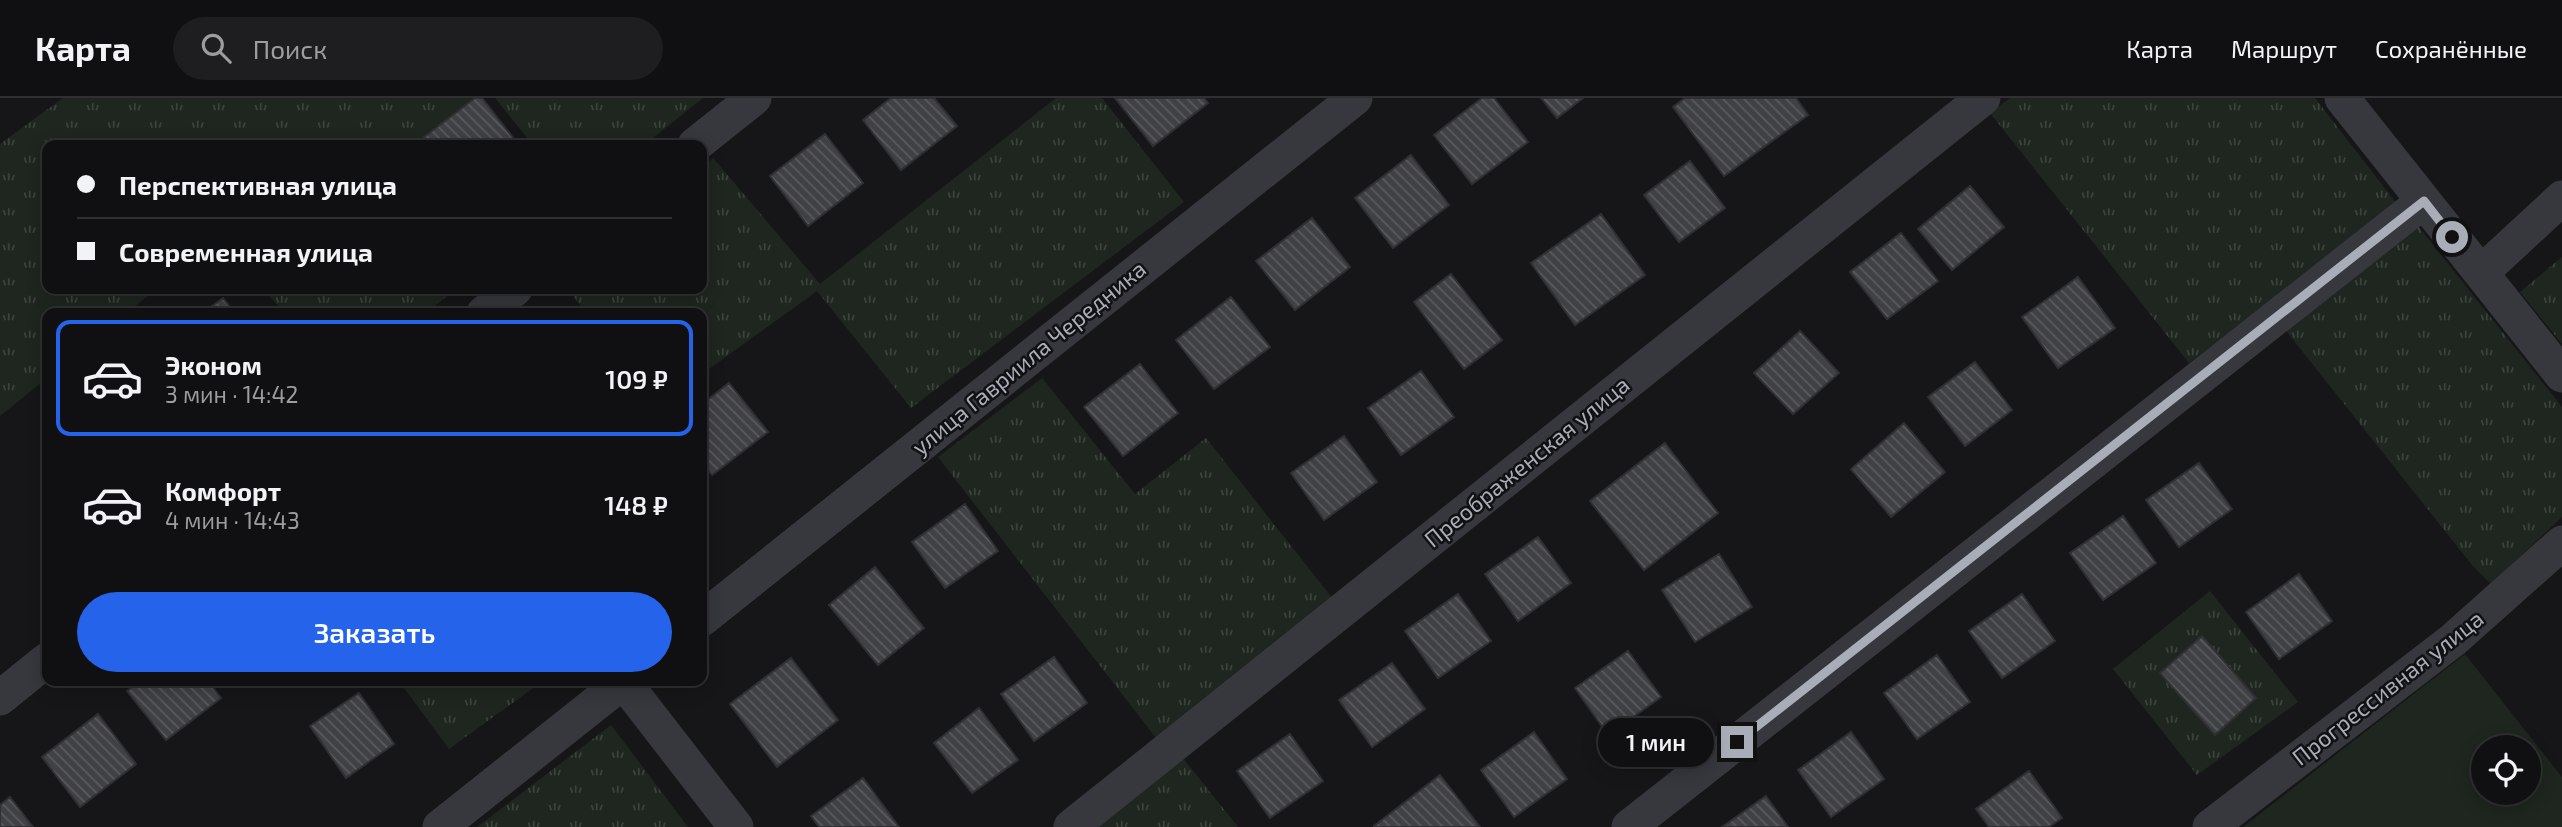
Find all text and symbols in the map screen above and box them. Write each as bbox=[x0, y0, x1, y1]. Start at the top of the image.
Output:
search box bbox=[173, 17, 663, 80]
text: Карта bbox=[35, 28, 131, 68]
icon: search bbox=[197, 29, 235, 67]
text: Поиск bbox=[253, 33, 327, 64]
text: Карта bbox=[2126, 34, 2193, 63]
text: Маршрут bbox=[2231, 34, 2337, 63]
text: Сохранённые bbox=[2375, 34, 2527, 63]
text: Перспективная улица bbox=[119, 169, 397, 200]
route start bbox=[2436, 221, 2468, 253]
text: Современная улица bbox=[119, 236, 373, 267]
street label: улица Гавриила Чередника bbox=[906, 254, 1152, 461]
icon: car bbox=[81, 347, 144, 410]
text: Эконом bbox=[165, 349, 262, 380]
text: 109 ₽ bbox=[605, 363, 668, 394]
street label: Преображенская улица bbox=[1418, 370, 1635, 553]
text: 3 мин · 14:42 bbox=[165, 380, 299, 408]
icon: car bbox=[81, 473, 144, 536]
text: Комфорт bbox=[165, 475, 281, 506]
text: 148 ₽ bbox=[604, 489, 668, 520]
text: 4 мин · 14:43 bbox=[165, 506, 300, 534]
button: Заказать bbox=[77, 592, 672, 672]
street label: Прогрессивная улица bbox=[2286, 604, 2489, 771]
callout: 1 мин bbox=[1597, 718, 1712, 766]
route end bbox=[1721, 726, 1753, 758]
text: 1 мин bbox=[1626, 728, 1686, 756]
map controls bbox=[2471, 735, 2541, 805]
button: locate bbox=[2471, 735, 2541, 805]

